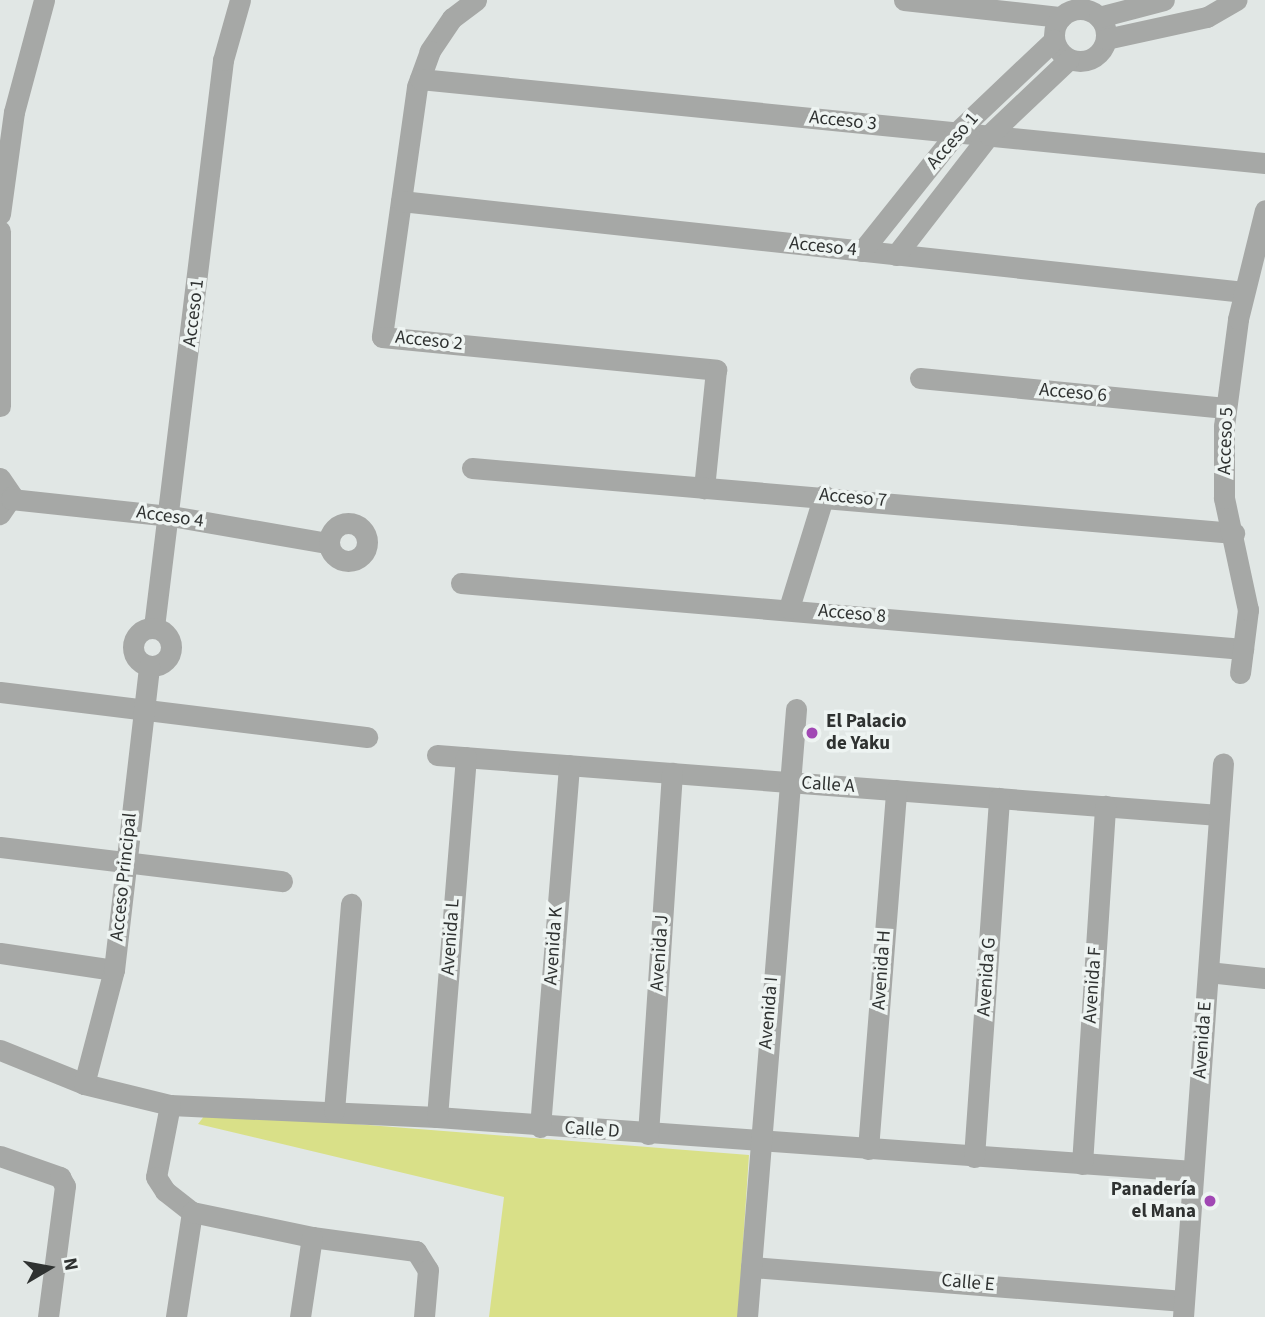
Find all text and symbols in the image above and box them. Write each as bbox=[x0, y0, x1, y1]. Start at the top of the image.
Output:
street label: Acceso 3 bbox=[808, 106, 878, 136]
street label: Acceso 1 bbox=[922, 108, 984, 174]
street label: Acceso 4 bbox=[788, 232, 858, 262]
street label: Acceso 1 bbox=[179, 278, 209, 348]
street label: Acceso 2 bbox=[394, 326, 464, 356]
street label: Acceso 6 bbox=[1038, 379, 1108, 407]
street label: Acceso 5 bbox=[1213, 407, 1239, 475]
street label: Acceso 7 bbox=[818, 484, 888, 512]
street label: Acceso 4 bbox=[135, 501, 205, 533]
street label: Acceso 8 bbox=[817, 600, 887, 628]
place label: El Palacio de Yaku bbox=[826, 711, 906, 755]
marker: El Palacio de Yaku bbox=[804, 725, 820, 741]
street label: Calle A bbox=[800, 772, 856, 798]
street label: Acceso Principal bbox=[106, 812, 142, 942]
street label: Avenida L bbox=[437, 898, 465, 976]
street label: Avenida K bbox=[540, 906, 568, 986]
street label: Avenida J bbox=[646, 914, 674, 992]
street label: Avenida H bbox=[868, 929, 896, 1011]
street label: Avenida G bbox=[973, 937, 1001, 1017]
street label: Avenida F bbox=[1079, 946, 1107, 1024]
street label: Avenida I bbox=[754, 976, 784, 1050]
street label: Avenida E bbox=[1189, 1001, 1217, 1079]
street label: Calle D bbox=[564, 1117, 620, 1143]
place label: Panadería el Mana bbox=[1111, 1179, 1196, 1223]
marker: Panadería el Mana bbox=[1202, 1193, 1218, 1209]
north arrow bbox=[14, 1233, 84, 1303]
text: N bbox=[56, 1256, 85, 1273]
street label: Calle E bbox=[940, 1269, 996, 1297]

